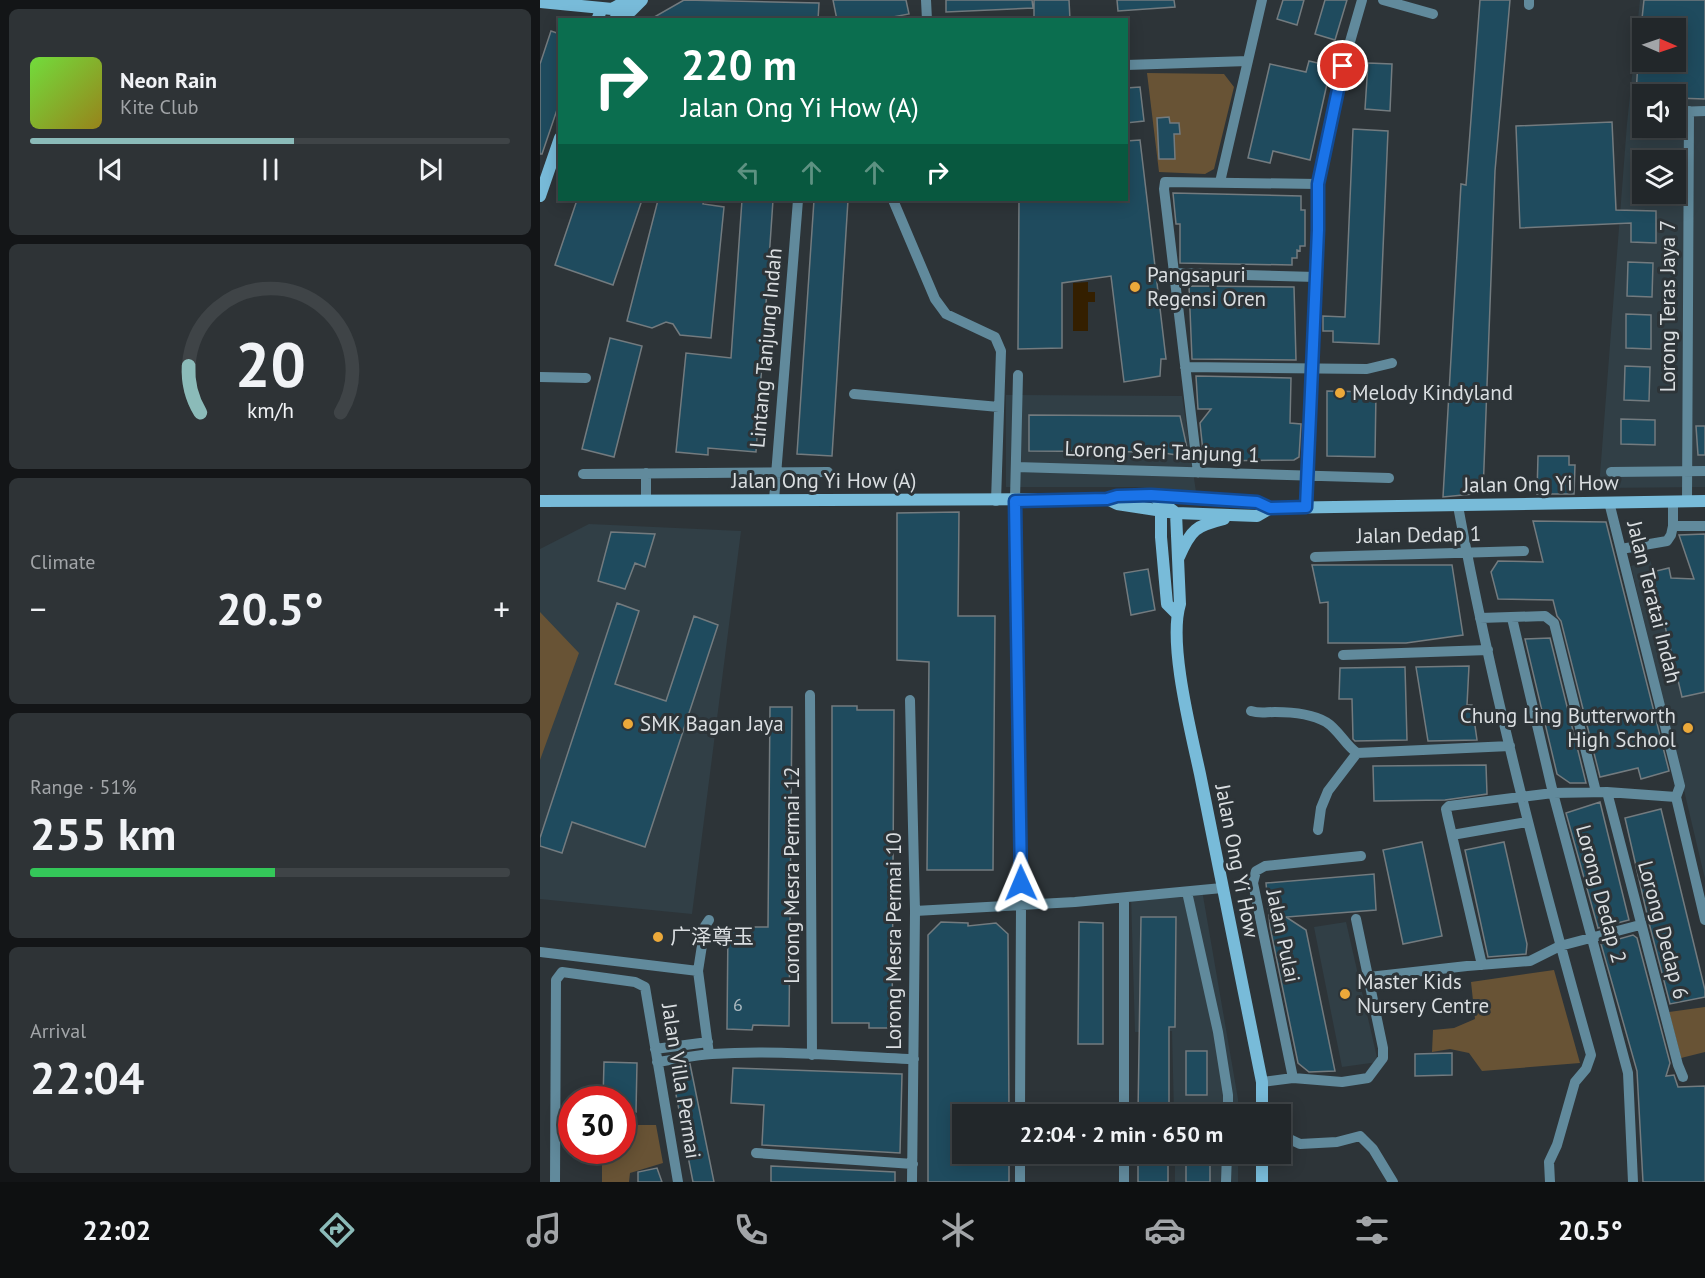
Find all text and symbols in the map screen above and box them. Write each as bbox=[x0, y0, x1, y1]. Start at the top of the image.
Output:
north arrow bbox=[1632, 18, 1686, 72]
map controls bbox=[1632, 18, 1686, 204]
text: 220 m bbox=[681, 37, 797, 92]
pin bbox=[1317, 40, 1368, 91]
icon: right bbox=[582, 42, 660, 120]
icon: arrive bbox=[1326, 49, 1359, 82]
text: Neon Rain bbox=[120, 66, 217, 94]
button: sound bbox=[1632, 84, 1686, 138]
text: Jalan Ong Yi How (A) bbox=[681, 90, 919, 124]
text: Kite Club bbox=[120, 94, 198, 120]
button: layers bbox=[1632, 150, 1686, 204]
icon: previous bbox=[94, 153, 127, 186]
icon: pause bbox=[254, 153, 287, 186]
icon: next bbox=[414, 153, 447, 186]
icon: left bbox=[732, 156, 765, 189]
icon: ahead bbox=[795, 156, 828, 189]
icon: ahead bbox=[858, 156, 891, 189]
icon: right bbox=[921, 156, 954, 189]
street label: Lorong Teras Jaya 7 bbox=[1654, 220, 1681, 392]
street label: Lintang Tanjung Indah bbox=[743, 247, 788, 449]
place label: Pangsapuri Regensi Oren bbox=[1147, 261, 1266, 312]
marker: Pangsapuri Regensi Oren bbox=[1128, 280, 1142, 294]
text: 20 bbox=[235, 324, 305, 405]
place label: Melody Kindyland bbox=[1352, 379, 1513, 406]
marker: Melody Kindyland bbox=[1333, 386, 1347, 400]
text: km/h bbox=[246, 397, 293, 425]
street label: Lorong Seri Tanjung 1 bbox=[1064, 435, 1260, 468]
street label: Jalan Ong Yi How (A) bbox=[731, 467, 916, 494]
street label: Jalan Ong Yi How bbox=[1462, 469, 1620, 498]
street label: Jalan Teratai Indah bbox=[1621, 517, 1688, 686]
street label: Jalan Dedap 1 bbox=[1355, 520, 1482, 549]
text: Climate bbox=[30, 549, 96, 575]
text: 20.5° bbox=[216, 579, 324, 637]
text: − bbox=[30, 587, 47, 630]
text: + bbox=[493, 587, 510, 630]
place label: Chung Ling Butterworth High School bbox=[1460, 702, 1676, 753]
place label: SMK Bagan Jaya bbox=[640, 710, 784, 737]
marker: SMK Bagan Jaya bbox=[621, 717, 635, 731]
marker: Chung Ling Butterworth High School bbox=[1681, 721, 1695, 735]
street label: Lorong Mesra Permai 12 bbox=[778, 766, 805, 984]
text: Range · 51% bbox=[30, 774, 137, 800]
street label: Jalan Ong Yi How bbox=[1209, 781, 1266, 940]
text: 255 km bbox=[30, 804, 176, 862]
street label: Lorong Dedap 2 bbox=[1570, 822, 1633, 966]
street label: Lorong Mesra Permai 10 bbox=[880, 832, 907, 1050]
position arrow bbox=[989, 851, 1053, 915]
street label: Lorong Dedap 6 bbox=[1632, 858, 1695, 1002]
street label: Jalan Pulai bbox=[1260, 886, 1307, 985]
place label: 广泽尊玉 bbox=[670, 923, 754, 950]
marker: 广泽尊玉 bbox=[651, 930, 665, 944]
place label: Master Kids Nursery Centre bbox=[1357, 968, 1489, 1019]
marker: Master Kids Nursery Centre bbox=[1338, 987, 1352, 1001]
house number: 6 bbox=[733, 993, 743, 1016]
street label: Jalan Villa Permai bbox=[656, 1000, 707, 1161]
text: Arrival bbox=[30, 1018, 86, 1044]
text: 22:04 bbox=[30, 1048, 144, 1106]
speed limit sign: 30 bbox=[558, 1086, 636, 1164]
text: 22:04 · 2 min · 650 m bbox=[1020, 1120, 1223, 1148]
icon: directions bbox=[316, 1209, 358, 1251]
icon: music bbox=[523, 1209, 565, 1251]
icon: phone bbox=[730, 1209, 772, 1251]
icon: climate bbox=[937, 1209, 979, 1251]
icon: car bbox=[1144, 1209, 1186, 1251]
icon: filters bbox=[1351, 1209, 1393, 1251]
text: 22:02 bbox=[83, 1213, 151, 1247]
text: 20.5° bbox=[1558, 1213, 1622, 1247]

